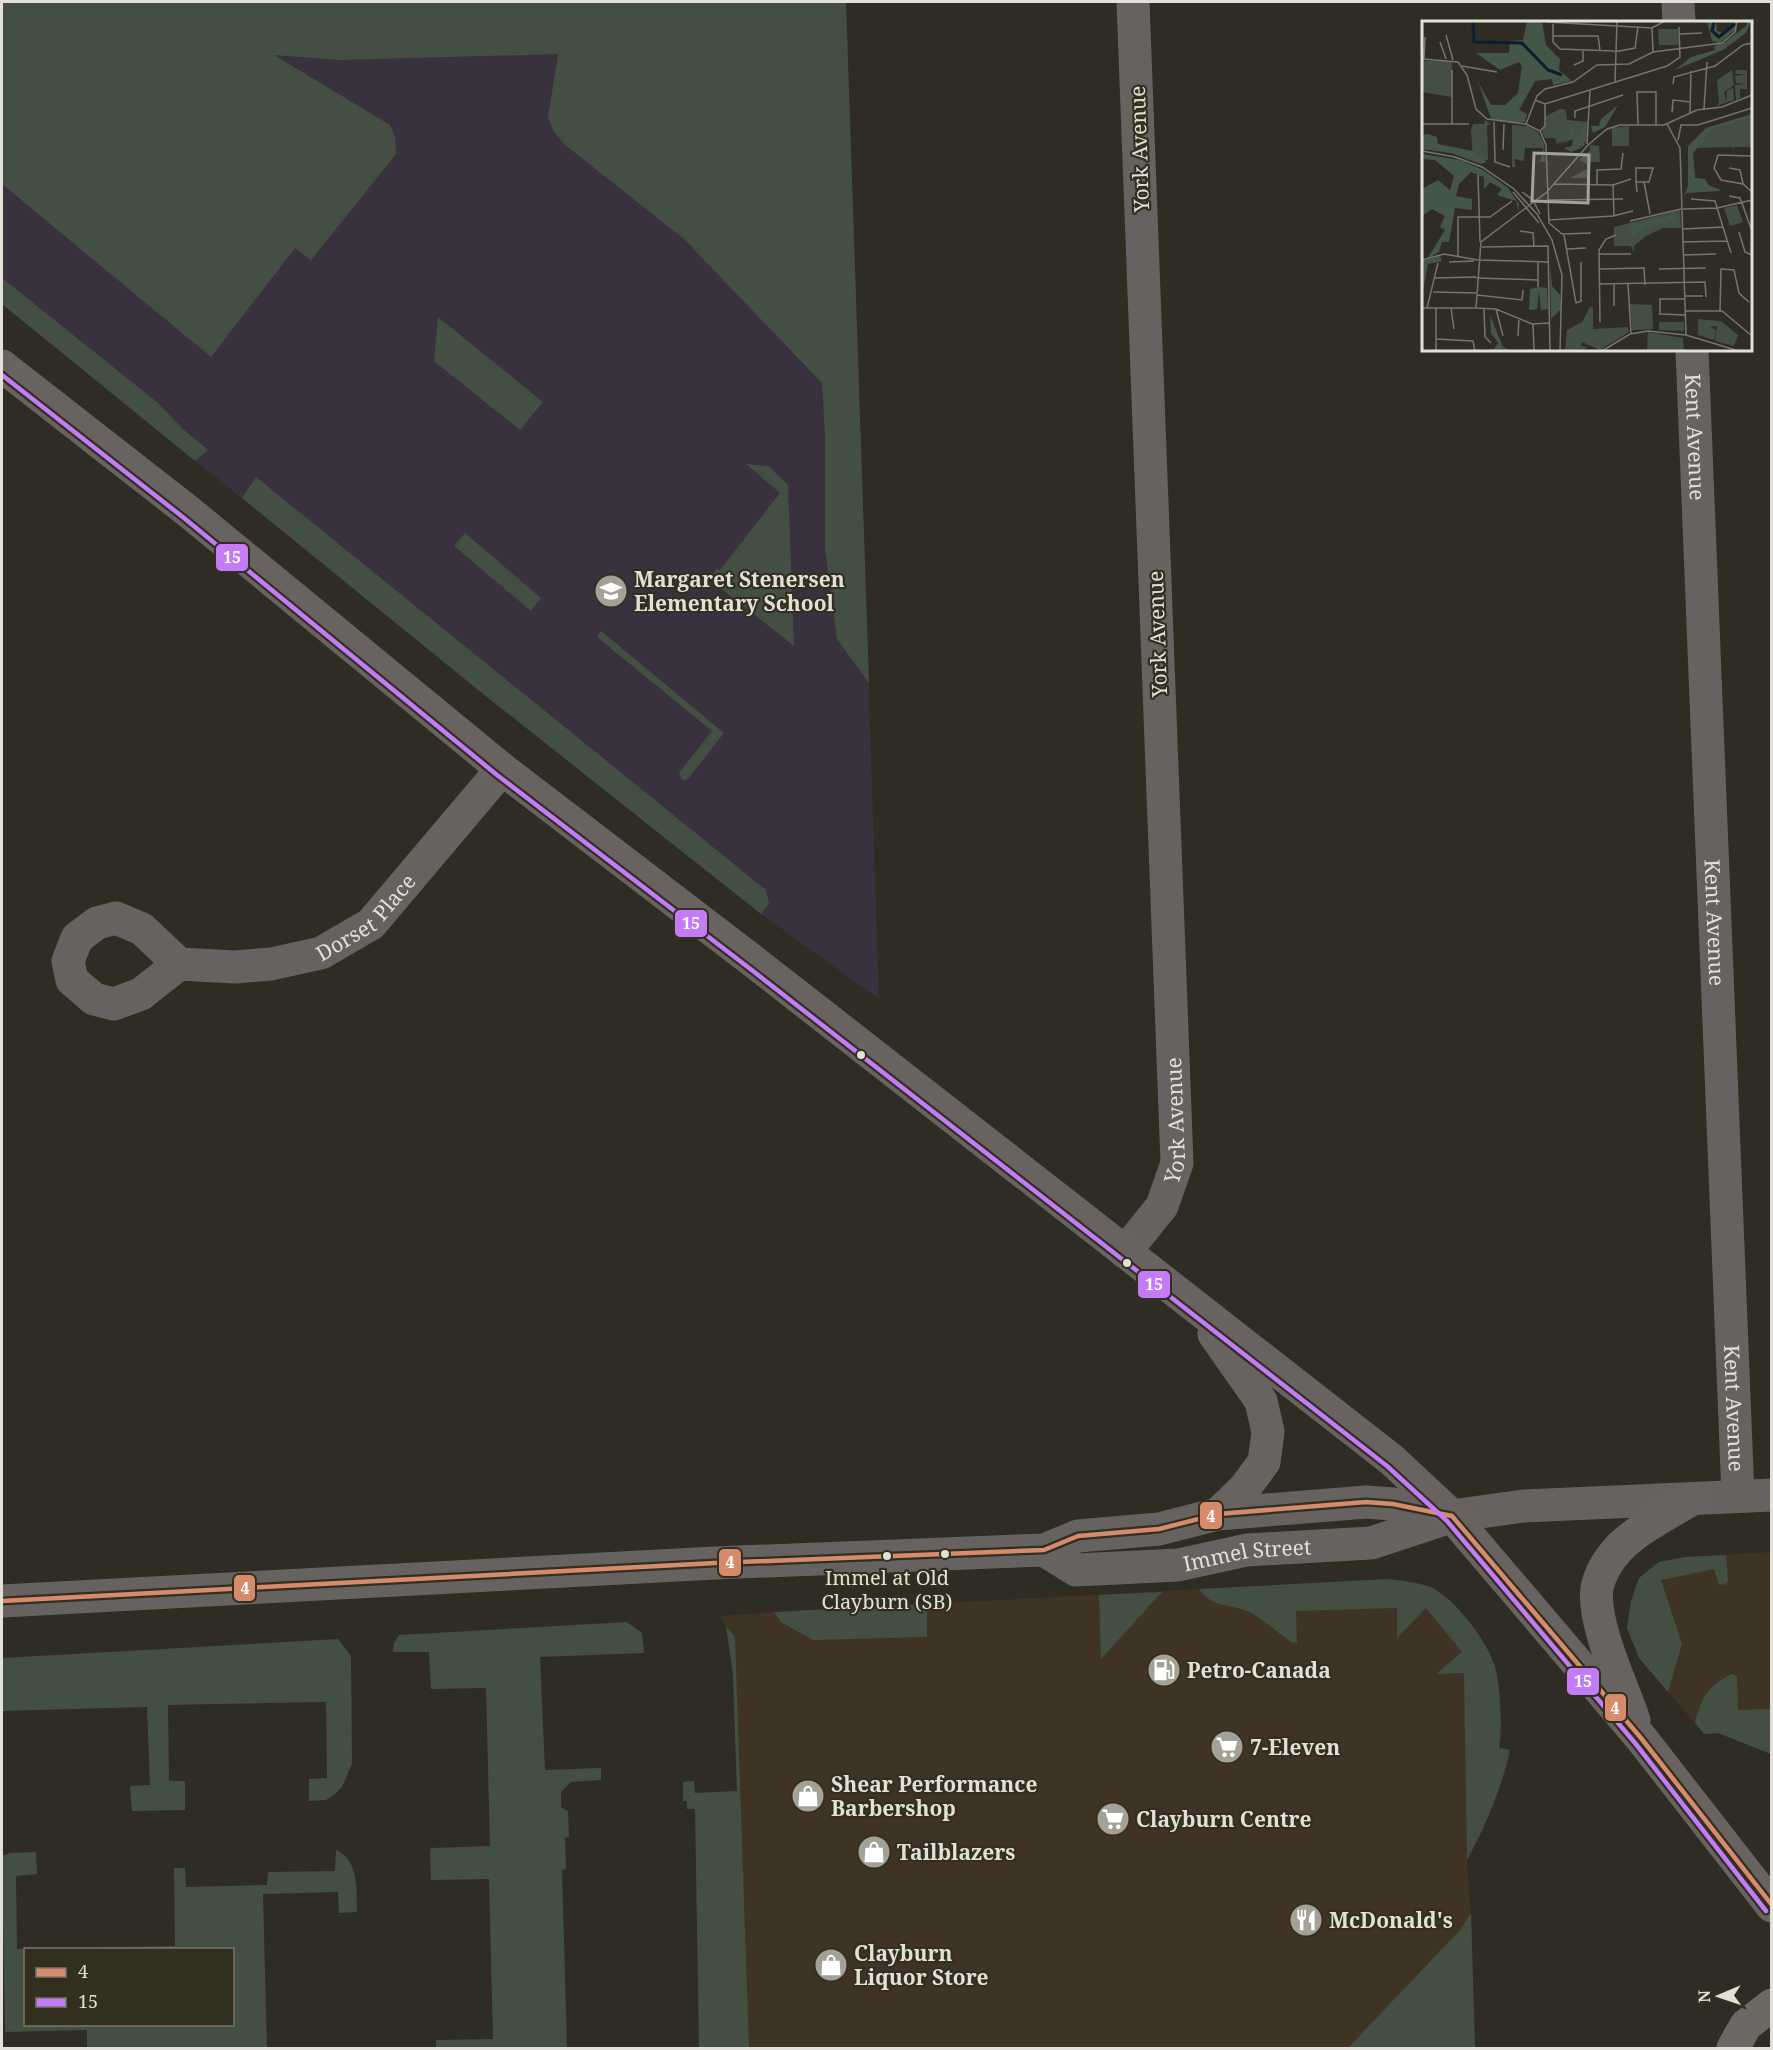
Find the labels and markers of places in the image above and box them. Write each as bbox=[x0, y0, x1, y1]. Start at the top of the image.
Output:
place label: Margaret Stenersen Elementary School bbox=[634, 565, 845, 617]
school or university icon: Margaret Stenersen Elementary School bbox=[593, 573, 629, 609]
unlabelled marker bbox=[855, 1049, 867, 1061]
unlabelled marker bbox=[1121, 1257, 1133, 1269]
unlabelled marker bbox=[939, 1548, 951, 1560]
marker: Immel at Old Clayburn (SB) bbox=[881, 1550, 893, 1562]
place label: Immel at Old Clayburn (SB) bbox=[822, 1564, 952, 1615]
fuel station icon: Petro-Canada bbox=[1146, 1652, 1182, 1688]
place label: Petro-Canada bbox=[1187, 1656, 1331, 1684]
supermarket icon: 7-Eleven bbox=[1209, 1729, 1245, 1765]
place label: 7-Eleven bbox=[1250, 1733, 1340, 1761]
place label: Shear Performance Barbershop bbox=[831, 1770, 1037, 1822]
shop icon: Shear Performance Barbershop bbox=[790, 1778, 826, 1814]
supermarket icon: Clayburn Centre bbox=[1095, 1801, 1131, 1837]
place label: Clayburn Centre bbox=[1136, 1805, 1311, 1833]
shop icon: Tailblazers bbox=[856, 1834, 892, 1870]
place label: Tailblazers bbox=[897, 1838, 1015, 1866]
restaurant icon: McDonald's bbox=[1288, 1902, 1324, 1938]
place label: McDonald's bbox=[1329, 1906, 1453, 1934]
place label: Clayburn Liquor Store bbox=[854, 1939, 989, 1991]
shop icon: Clayburn Liquor Store bbox=[813, 1947, 849, 1983]

